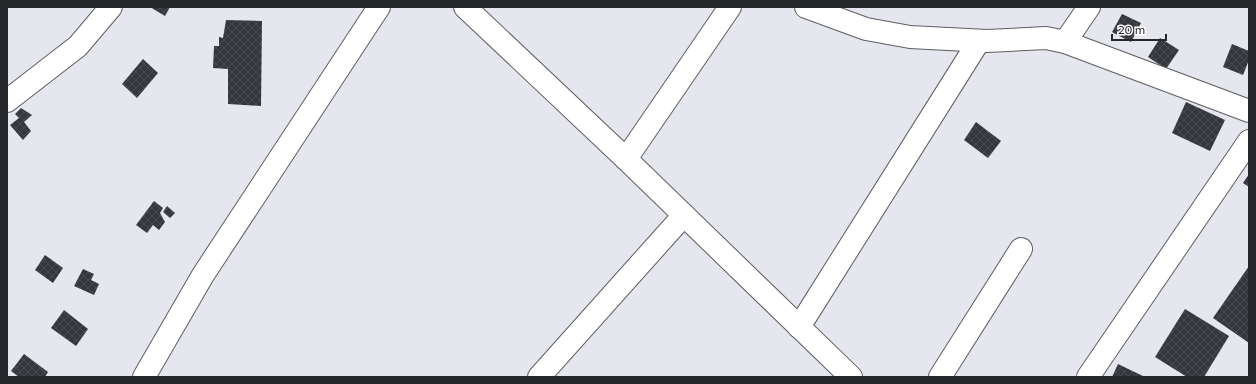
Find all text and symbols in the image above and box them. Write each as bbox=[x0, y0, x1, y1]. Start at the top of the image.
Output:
scale bar bbox=[1112, 16, 1166, 42]
text: 20 m bbox=[1118, 22, 1145, 36]

